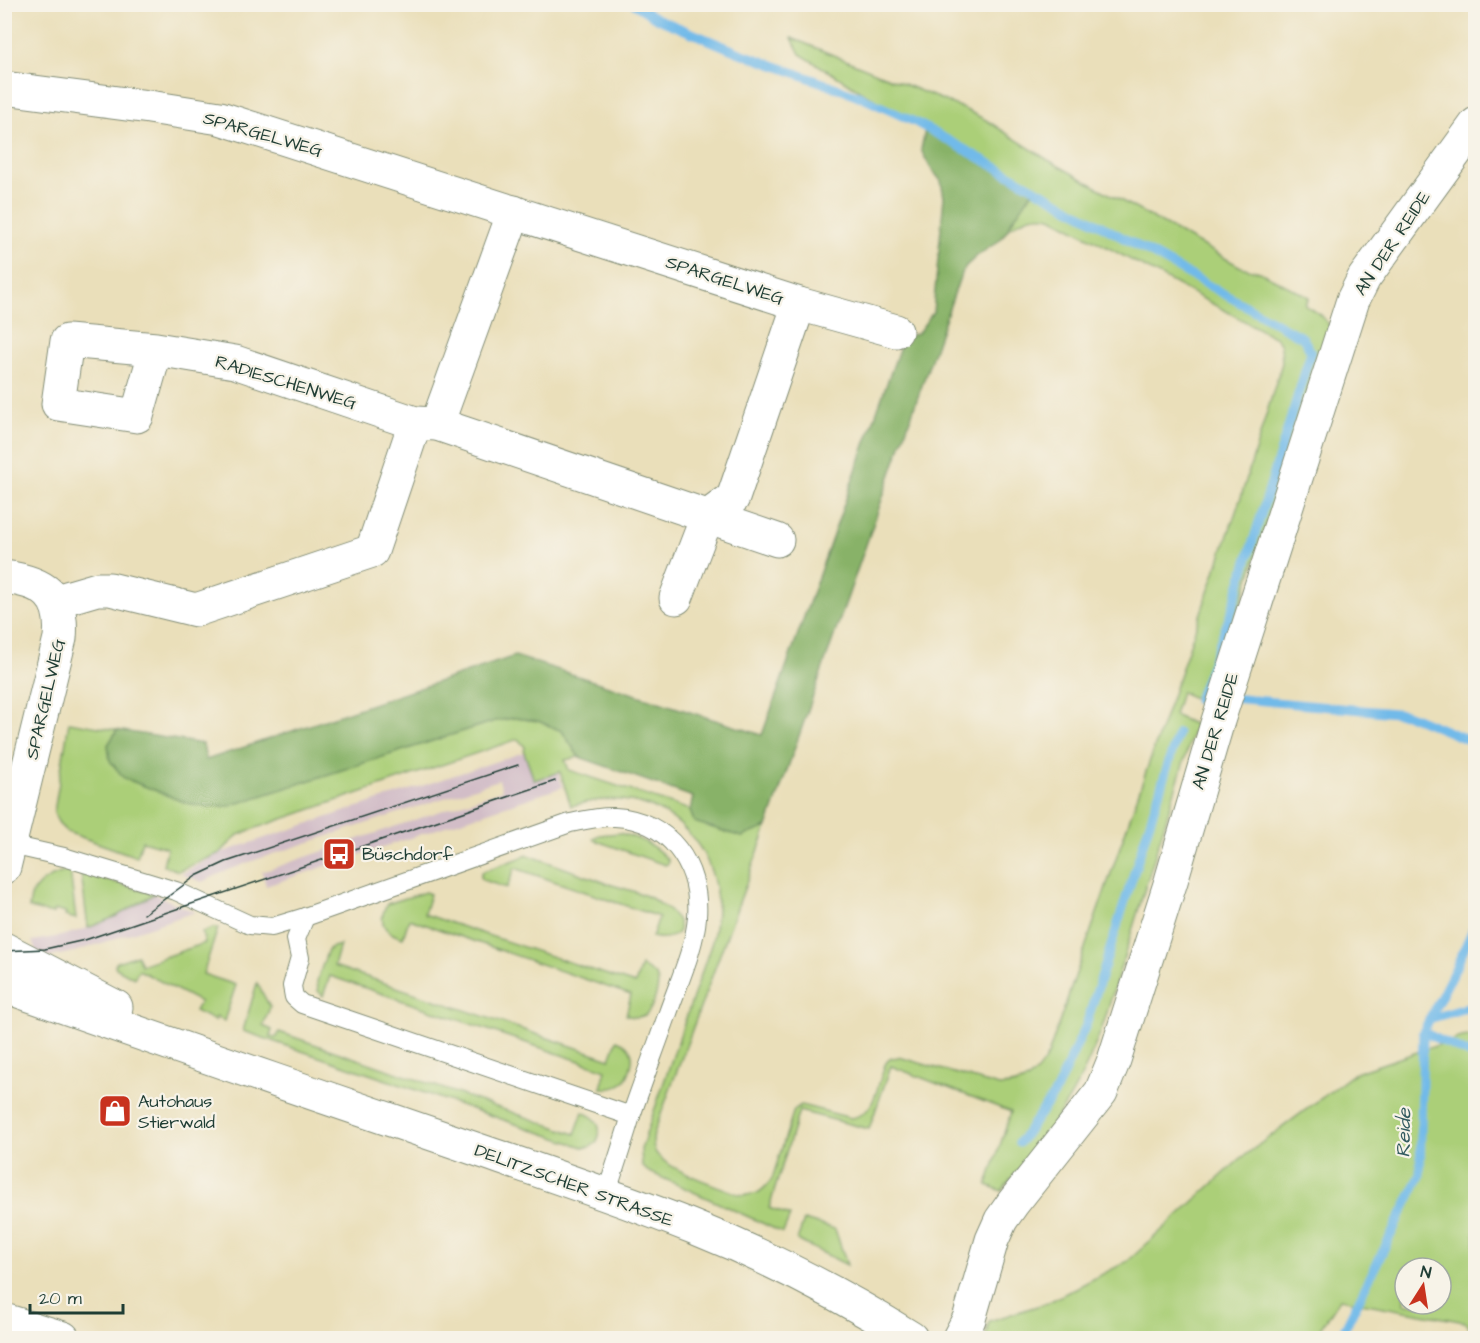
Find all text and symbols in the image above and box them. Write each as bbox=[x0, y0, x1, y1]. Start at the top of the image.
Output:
street label: SPARGELWEG bbox=[200, 106, 326, 164]
street label: AN DER REIDE bbox=[1348, 186, 1437, 300]
street label: SPARGELWEG bbox=[662, 250, 788, 312]
street label: RADIESCHENWEG bbox=[212, 349, 360, 416]
street label: SPARGELWEG bbox=[19, 636, 72, 762]
street label: AN DER REIDE bbox=[1186, 669, 1245, 793]
bus stop icon: Büschdorf bbox=[321, 836, 357, 872]
place label: Büschdorf bbox=[362, 842, 454, 867]
place label: Autohaus Stierwald bbox=[138, 1089, 215, 1135]
shop icon: Autohaus Stierwald bbox=[97, 1093, 133, 1129]
water label: Reide bbox=[1390, 1107, 1418, 1158]
street label: DELITZSCHER STRASSE bbox=[471, 1138, 677, 1233]
north arrow bbox=[1393, 1256, 1453, 1316]
text: N bbox=[1419, 1261, 1433, 1284]
scale bar bbox=[30, 1277, 123, 1315]
text: 20 m bbox=[39, 1286, 82, 1311]

